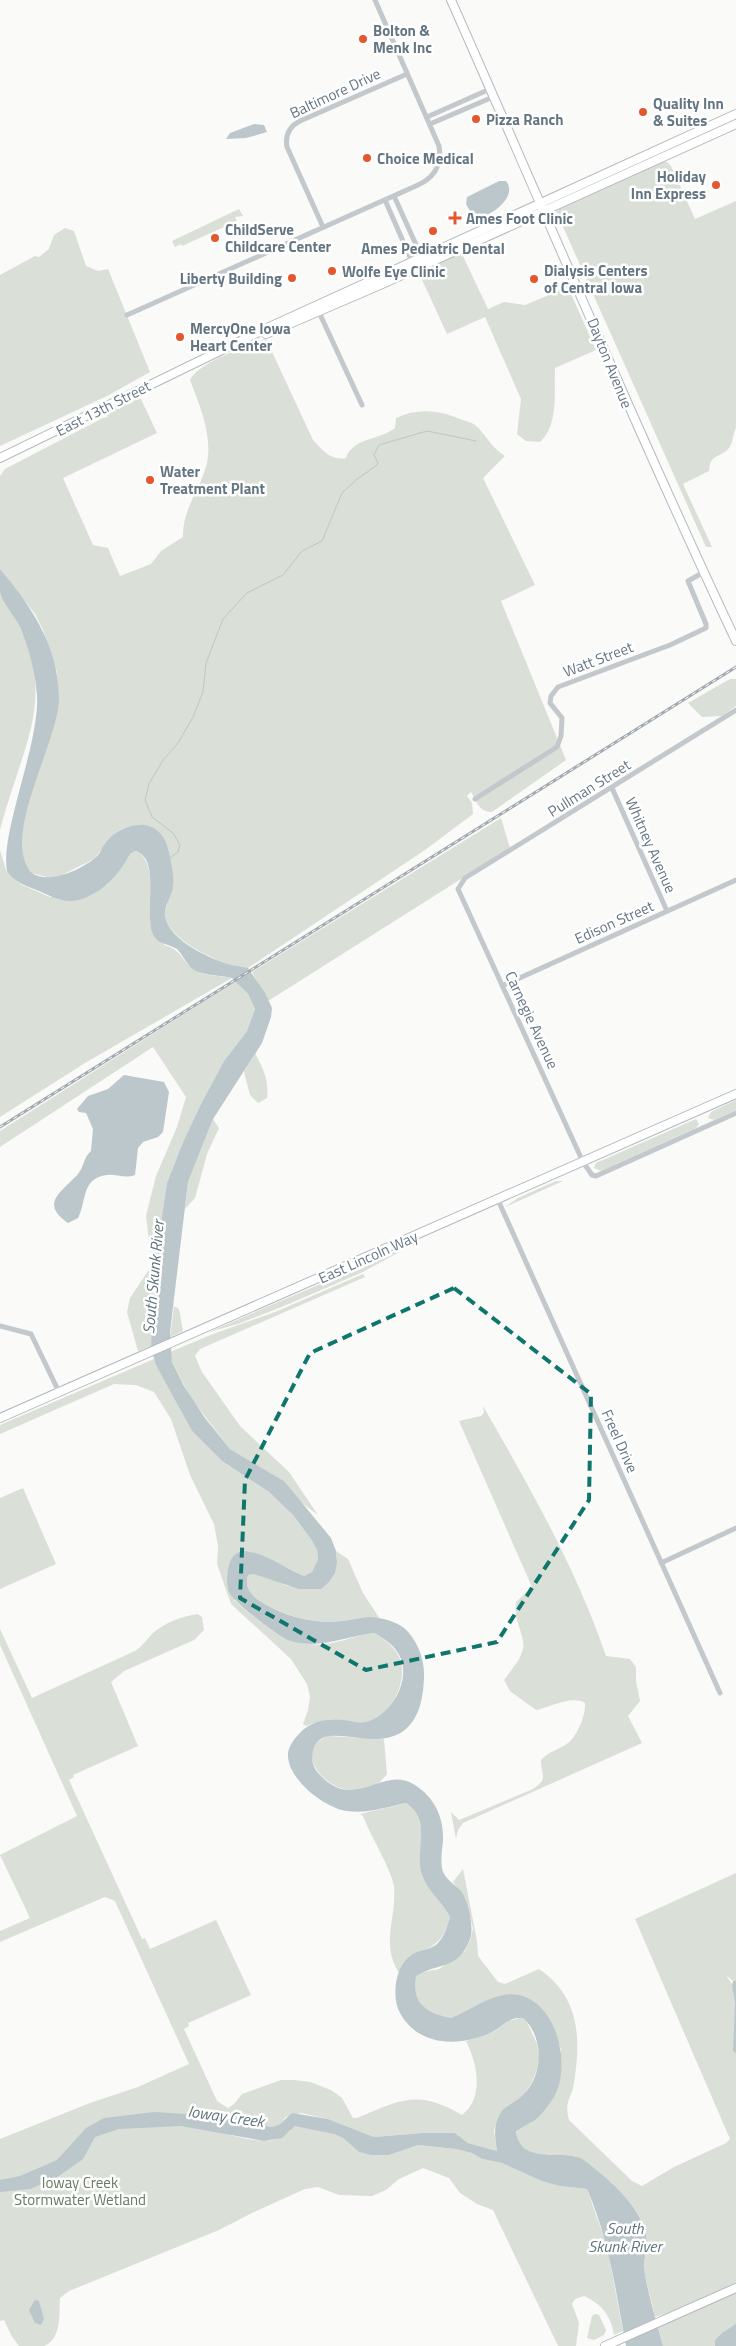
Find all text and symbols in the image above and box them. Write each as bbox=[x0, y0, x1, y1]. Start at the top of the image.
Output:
place label: Bolton & Menk Inc bbox=[373, 19, 432, 59]
marker: Bolton & Menk Inc bbox=[357, 33, 369, 45]
street label: Baltimore Drive bbox=[286, 62, 384, 124]
place label: Quality Inn & Suites bbox=[653, 92, 724, 132]
marker: Quality Inn & Suites bbox=[637, 106, 649, 118]
place label: Pizza Ranch bbox=[486, 108, 563, 131]
marker: Pizza Ranch bbox=[470, 113, 482, 125]
place label: Choice Medical bbox=[377, 147, 474, 170]
marker: Choice Medical bbox=[361, 152, 373, 164]
place label: Holiday Inn Express bbox=[631, 165, 706, 205]
marker: Holiday Inn Express bbox=[710, 179, 722, 191]
place label: Ames Foot Clinic bbox=[466, 207, 573, 230]
marker: Ames Foot Clinic bbox=[448, 211, 462, 225]
place label: ChildServe Childcare Center bbox=[225, 218, 332, 258]
marker: Ames Pediatric Dental bbox=[427, 225, 439, 237]
marker: ChildServe Childcare Center bbox=[209, 232, 221, 244]
place label: Ames Pediatric Dental bbox=[361, 237, 505, 260]
place label: Dialysis Centers of Central Iowa bbox=[544, 259, 648, 299]
place label: Wolfe Eye Clinic bbox=[342, 260, 446, 283]
marker: Wolfe Eye Clinic bbox=[326, 265, 338, 277]
place label: Liberty Building bbox=[180, 267, 282, 290]
marker: Liberty Building bbox=[286, 272, 298, 284]
marker: Dialysis Centers of Central Iowa bbox=[528, 273, 540, 285]
street label: Dayton Avenue bbox=[581, 314, 639, 412]
place label: MercyOne Iowa Heart Center bbox=[190, 317, 291, 357]
marker: MercyOne Iowa Heart Center bbox=[174, 331, 186, 343]
street label: East 13th Street bbox=[52, 374, 155, 442]
place label: Water Treatment Plant bbox=[160, 460, 266, 500]
marker: Water Treatment Plant bbox=[144, 474, 156, 486]
street label: Watt Street bbox=[560, 635, 637, 683]
street label: Pullman Street bbox=[543, 753, 636, 823]
street label: Whitney Avenue bbox=[620, 793, 682, 897]
street label: Edison Street bbox=[571, 894, 658, 950]
street label: Carnegie Avenue bbox=[499, 967, 565, 1073]
water label: South Skunk River bbox=[136, 1217, 170, 1335]
street label: East Lincoln Way bbox=[315, 1225, 421, 1289]
street label: Freel Drive bbox=[596, 1406, 644, 1476]
water label: Ioway Creek bbox=[186, 2099, 267, 2133]
park label: Ioway Creek Stormwater Wetland bbox=[14, 2171, 146, 2211]
water label: South Skunk River bbox=[588, 2216, 664, 2258]

